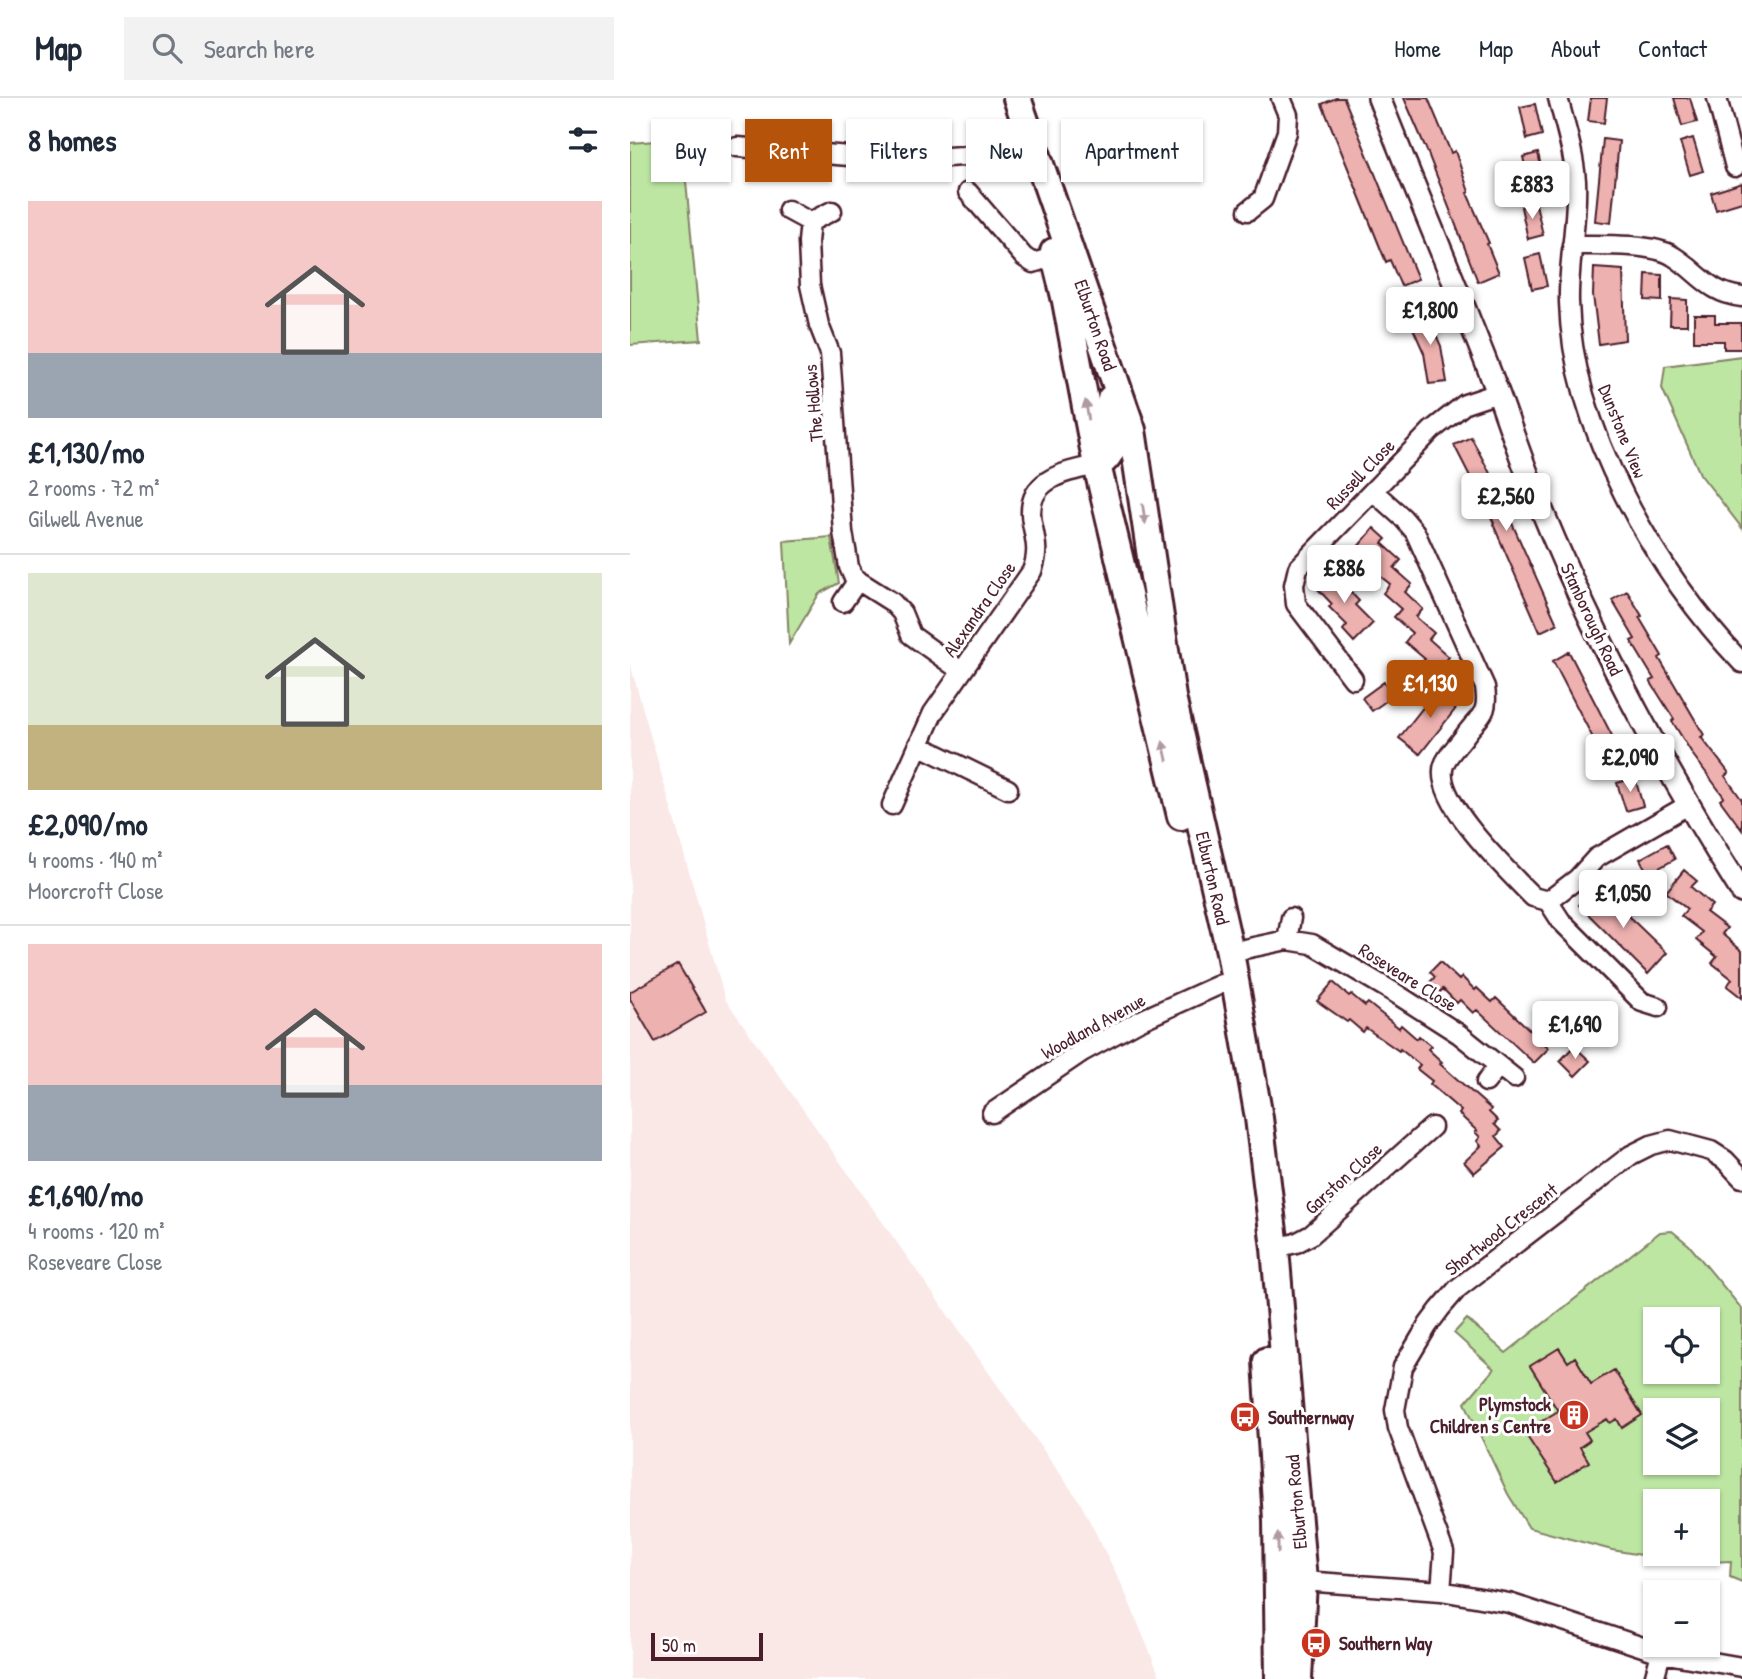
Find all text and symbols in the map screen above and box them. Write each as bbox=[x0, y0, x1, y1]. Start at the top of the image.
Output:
search box bbox=[124, 17, 614, 80]
text: Map bbox=[35, 26, 82, 70]
icon: search bbox=[148, 29, 186, 67]
text: Search here bbox=[204, 31, 315, 66]
text: Home bbox=[1394, 32, 1441, 64]
text: Map bbox=[1479, 32, 1513, 64]
text: About bbox=[1551, 32, 1600, 64]
text: Contact bbox=[1638, 32, 1707, 64]
chip: Buy bbox=[651, 119, 731, 182]
chip: Rent bbox=[745, 119, 832, 182]
chip: Filters bbox=[846, 119, 952, 182]
chip: New bbox=[966, 119, 1047, 182]
chip: Apartment bbox=[1061, 119, 1203, 182]
text: 8 homes bbox=[28, 120, 116, 160]
icon: filters bbox=[564, 121, 602, 159]
pin: £883 bbox=[1491, 162, 1573, 221]
text: £883 bbox=[1511, 168, 1553, 199]
icon: home bbox=[252, 247, 378, 373]
street label: Elburton Road bbox=[1068, 276, 1124, 374]
pin: £1,800 bbox=[1373, 288, 1487, 347]
text: £1,800 bbox=[1402, 294, 1458, 325]
street label: The Hollows bbox=[797, 363, 829, 443]
street label: Dunstone View bbox=[1592, 380, 1654, 482]
one-way arrow bbox=[1081, 399, 1092, 421]
text: £1,130/mo bbox=[28, 432, 144, 472]
street label: Russell Close bbox=[1320, 433, 1401, 515]
text: 2 rooms · 72 m² bbox=[28, 472, 160, 503]
pin: £2,560 bbox=[1449, 474, 1563, 533]
text: £2,560 bbox=[1477, 480, 1535, 511]
text: Gilwell Avenue bbox=[28, 503, 144, 534]
one-way arrow bbox=[1139, 503, 1150, 525]
pin: £886 bbox=[1303, 546, 1385, 605]
text: £886 bbox=[1323, 552, 1365, 583]
street label: Alexandra Close bbox=[937, 556, 1022, 662]
street label: Stanborough Road bbox=[1555, 559, 1630, 680]
icon: home bbox=[252, 619, 378, 745]
pin: £1,130 bbox=[1373, 660, 1487, 720]
text: £1,130 bbox=[1403, 667, 1457, 698]
pin: £2,090 bbox=[1573, 734, 1687, 794]
one-way arrow bbox=[1159, 740, 1170, 762]
text: £2,090 bbox=[1601, 741, 1659, 772]
text: £2,090/mo bbox=[28, 804, 148, 844]
street label: Elburton Road bbox=[1190, 829, 1236, 928]
text: 4 rooms · 140 m² bbox=[28, 844, 162, 875]
pin: £1,050 bbox=[1566, 870, 1680, 930]
text: Moorcroft Close bbox=[28, 875, 164, 906]
text: £1,050 bbox=[1595, 877, 1651, 908]
street label: Roseveare Close bbox=[1354, 937, 1462, 1018]
street label: Woodland Avenue bbox=[1036, 986, 1150, 1065]
icon: home bbox=[252, 990, 378, 1116]
pin: £1,690 bbox=[1518, 1002, 1632, 1061]
text: £1,690 bbox=[1548, 1008, 1602, 1039]
street label: Garston Close bbox=[1298, 1136, 1388, 1220]
text: £1,690/mo bbox=[28, 1175, 143, 1215]
street label: Shortwood Crescent bbox=[1439, 1176, 1563, 1281]
text: 4 rooms · 120 m² bbox=[28, 1215, 165, 1246]
text: Roseveare Close bbox=[28, 1246, 162, 1277]
map controls bbox=[1643, 1307, 1720, 1657]
button: locate bbox=[1643, 1307, 1720, 1384]
place label: Plymstock Children's Centre bbox=[1430, 1391, 1551, 1439]
building icon: Plymstock Children's Centre bbox=[1557, 1398, 1591, 1432]
button: layers bbox=[1643, 1398, 1720, 1475]
bus stop icon: Southernway bbox=[1228, 1400, 1262, 1434]
place label: Southernway bbox=[1268, 1404, 1354, 1431]
street label: Elburton Road bbox=[1279, 1453, 1313, 1550]
button: + bbox=[1643, 1489, 1720, 1566]
one-way arrow bbox=[1272, 1532, 1284, 1554]
button: − bbox=[1643, 1580, 1720, 1657]
bus stop icon: Southern Way bbox=[1299, 1626, 1333, 1660]
scale bar bbox=[651, 1630, 763, 1662]
place label: Southern Way bbox=[1339, 1630, 1433, 1657]
text: 50 m bbox=[662, 1632, 696, 1658]

